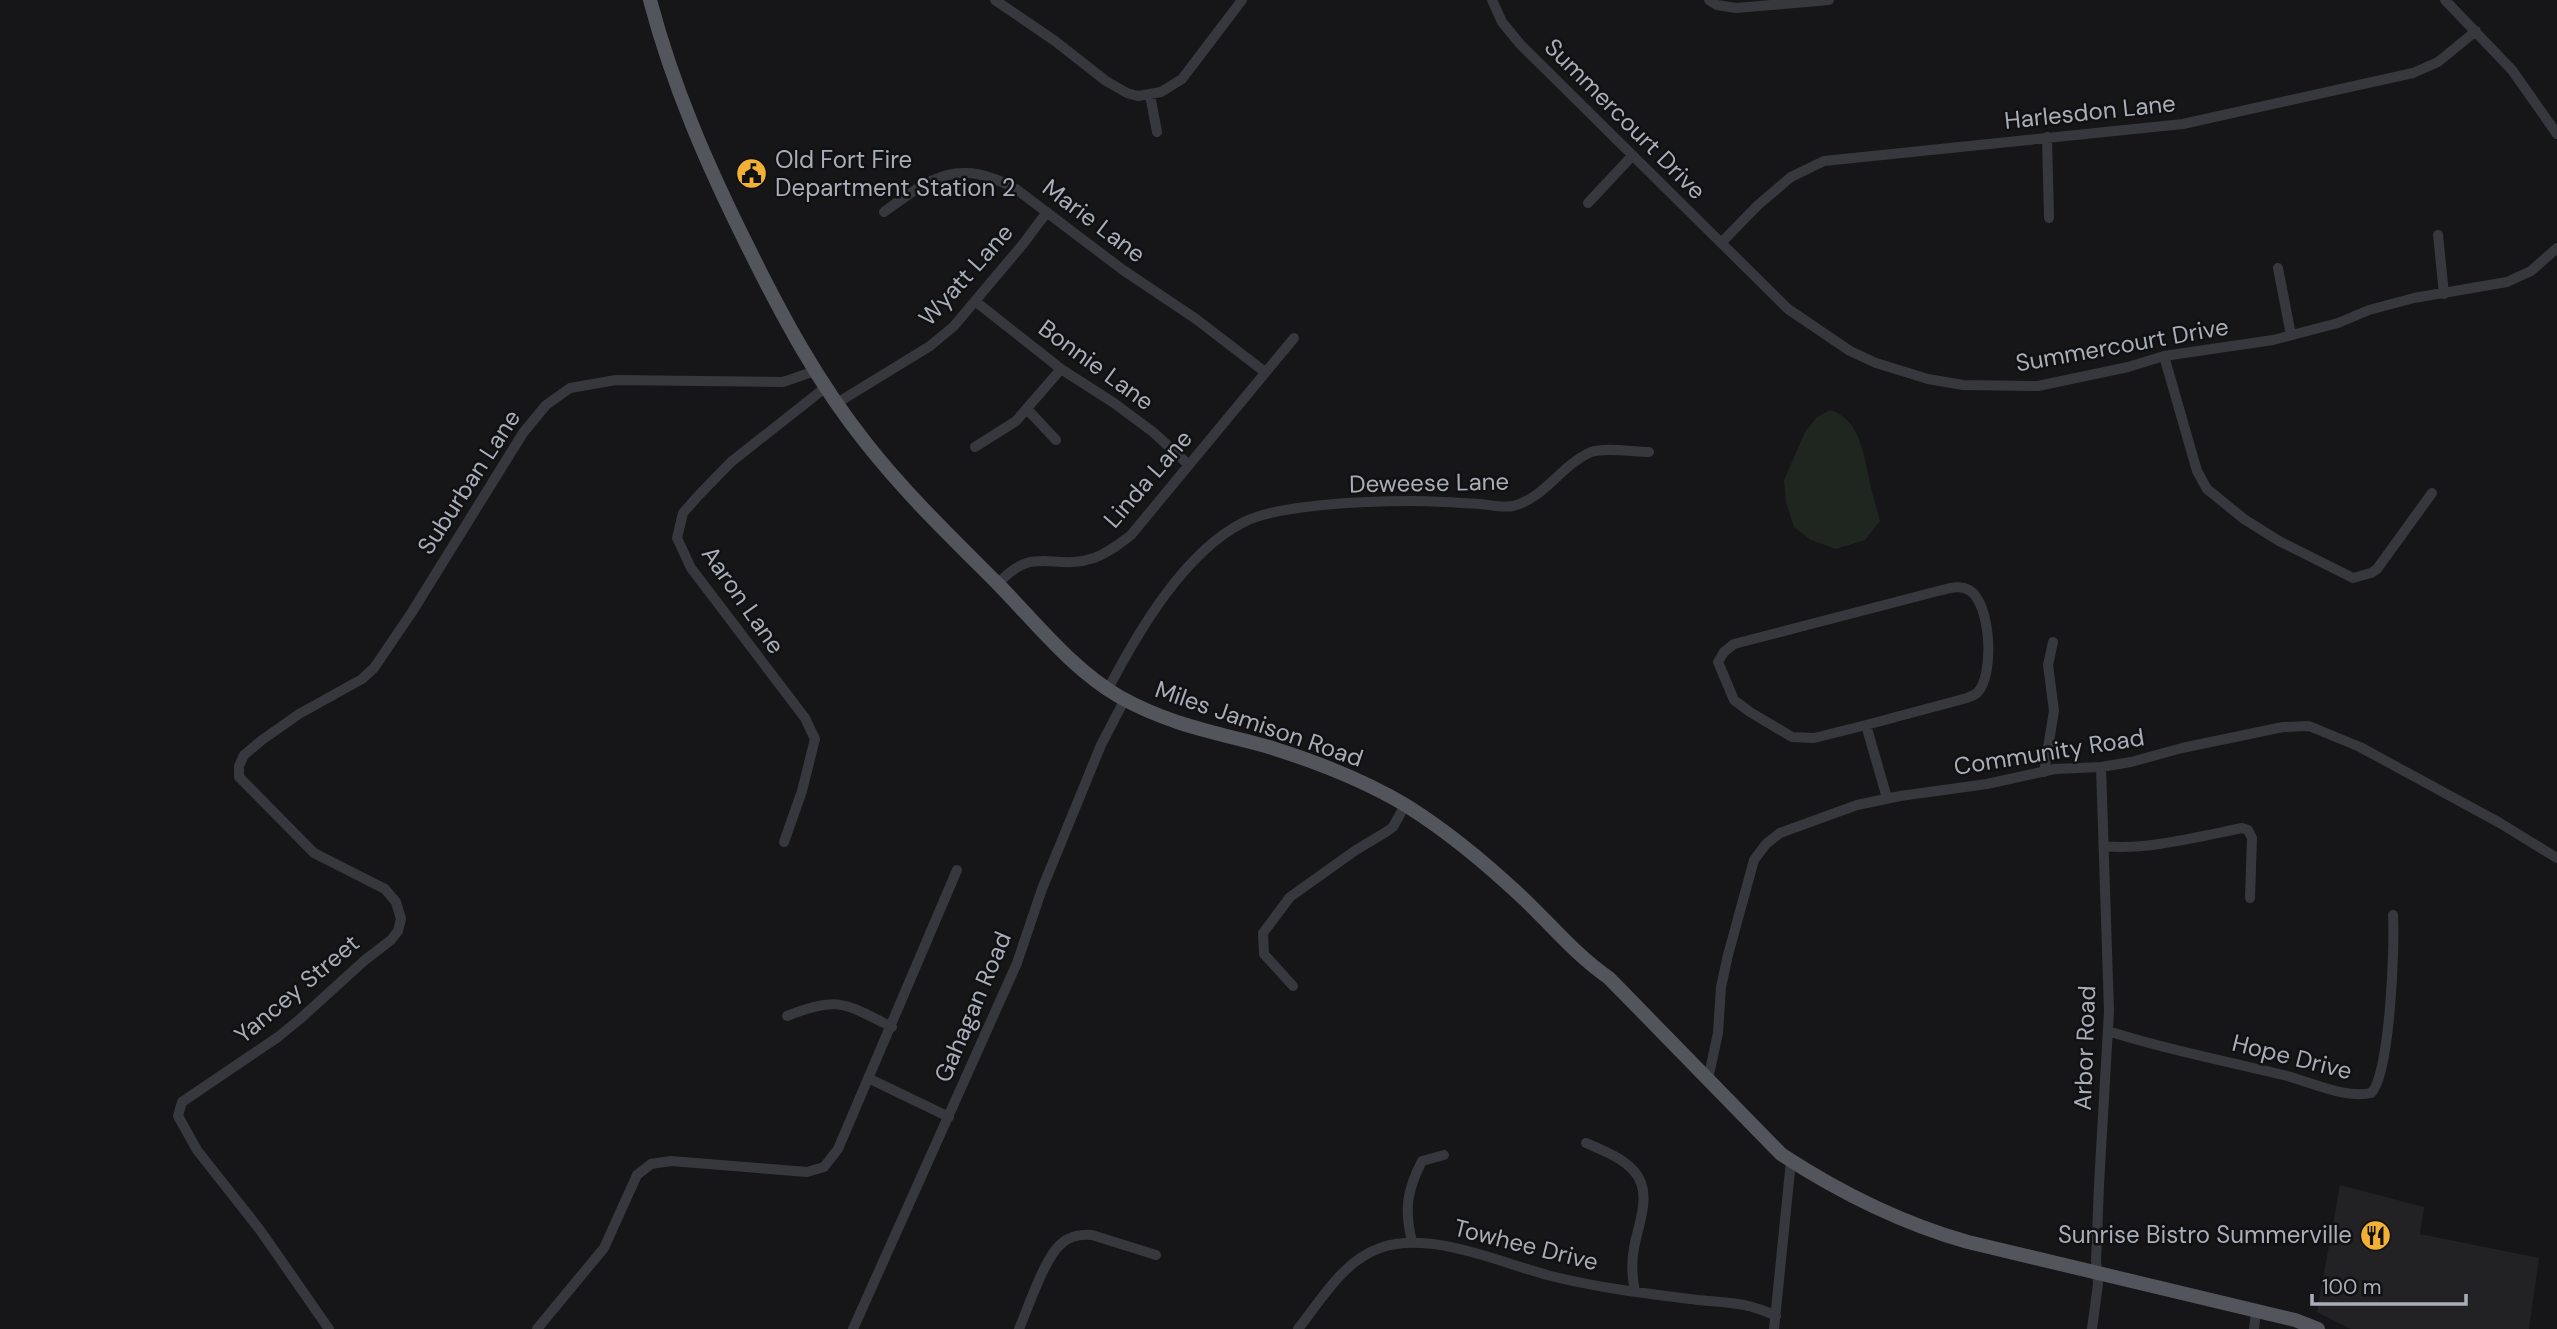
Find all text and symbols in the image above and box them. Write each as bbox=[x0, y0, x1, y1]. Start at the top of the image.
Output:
street label: Summercourt Drive bbox=[1538, 31, 1713, 206]
street label: Harlesdon Lane bbox=[2003, 87, 2177, 136]
place label: Old Fort Fire Department Station 2 bbox=[775, 144, 1016, 203]
public building icon: Old Fort Fire Department Station 2 bbox=[735, 157, 769, 191]
street label: Marie Lane bbox=[1037, 172, 1152, 269]
street label: Wyatt Lane bbox=[912, 217, 1020, 332]
street label: Summercourt Drive bbox=[2013, 311, 2231, 379]
street label: Bonnie Lane bbox=[1033, 312, 1160, 417]
street label: Suburban Lane bbox=[410, 403, 527, 560]
street label: Linda Lane bbox=[1097, 423, 1199, 534]
street label: Deweese Lane bbox=[1349, 466, 1509, 499]
street label: Aaron Lane bbox=[695, 540, 792, 660]
street label: Miles Jamison Road bbox=[1151, 673, 1367, 774]
street label: Community Road bbox=[1951, 721, 2146, 782]
street label: Yancey Street bbox=[228, 927, 365, 1050]
street label: Gahagan Road bbox=[927, 927, 1018, 1087]
street label: Arbor Road bbox=[2067, 985, 2102, 1111]
street label: Hope Drive bbox=[2229, 1027, 2355, 1086]
street label: Towhee Drive bbox=[1451, 1212, 1602, 1277]
restaurant icon: Sunrise Bistro Summerville bbox=[2358, 1218, 2392, 1252]
place label: Sunrise Bistro Summerville bbox=[2058, 1219, 2352, 1250]
scale bar bbox=[2312, 1262, 2466, 1306]
text: 100 m bbox=[2322, 1273, 2382, 1301]

